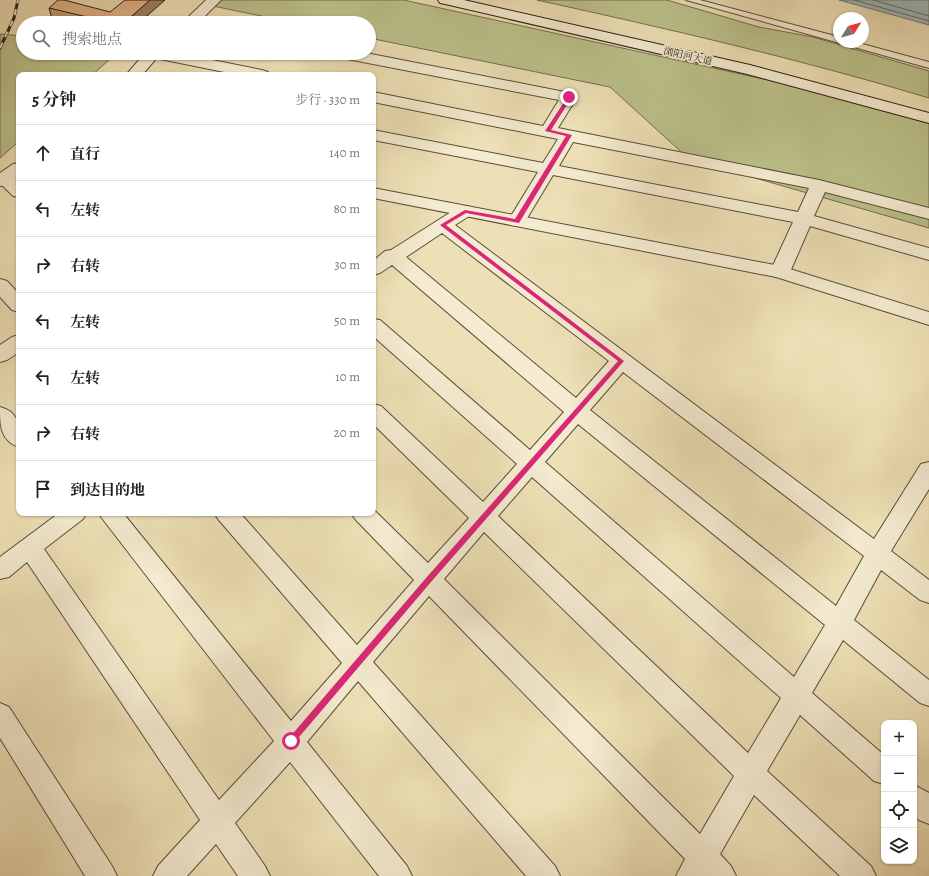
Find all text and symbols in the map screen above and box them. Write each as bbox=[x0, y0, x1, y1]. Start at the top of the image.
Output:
north arrow bbox=[833, 12, 869, 48]
search box bbox=[16, 16, 376, 60]
icon: search bbox=[30, 27, 52, 49]
text: 搜索地点 bbox=[62, 29, 122, 49]
street label: 浏阳河大道 bbox=[662, 44, 714, 68]
text: 5 分钟 bbox=[32, 88, 76, 111]
route end bbox=[560, 88, 578, 106]
text: 步行 · 330 m bbox=[295, 91, 360, 108]
icon: ahead bbox=[32, 142, 54, 164]
text: 直行 bbox=[70, 144, 100, 164]
text: 140 m bbox=[329, 144, 360, 161]
icon: left bbox=[32, 198, 54, 220]
text: 左转 bbox=[70, 200, 100, 220]
text: 80 m bbox=[333, 200, 360, 217]
icon: right bbox=[32, 254, 54, 276]
text: 右转 bbox=[70, 256, 100, 276]
text: 30 m bbox=[334, 256, 360, 273]
icon: left bbox=[32, 310, 54, 332]
text: 左转 bbox=[70, 312, 100, 332]
text: 50 m bbox=[334, 312, 360, 329]
icon: left bbox=[32, 366, 54, 388]
text: 左转 bbox=[70, 368, 100, 388]
text: 10 m bbox=[335, 368, 360, 385]
icon: right bbox=[32, 422, 54, 444]
text: 右转 bbox=[70, 424, 100, 444]
text: 20 m bbox=[334, 424, 360, 441]
icon: arrive bbox=[32, 478, 54, 500]
text: 到达目的地 bbox=[70, 480, 145, 500]
map controls bbox=[881, 720, 917, 864]
button: + bbox=[881, 720, 917, 756]
route start bbox=[282, 732, 300, 750]
button: − bbox=[881, 756, 917, 792]
button: locate bbox=[881, 792, 917, 828]
button: layers bbox=[881, 828, 917, 864]

